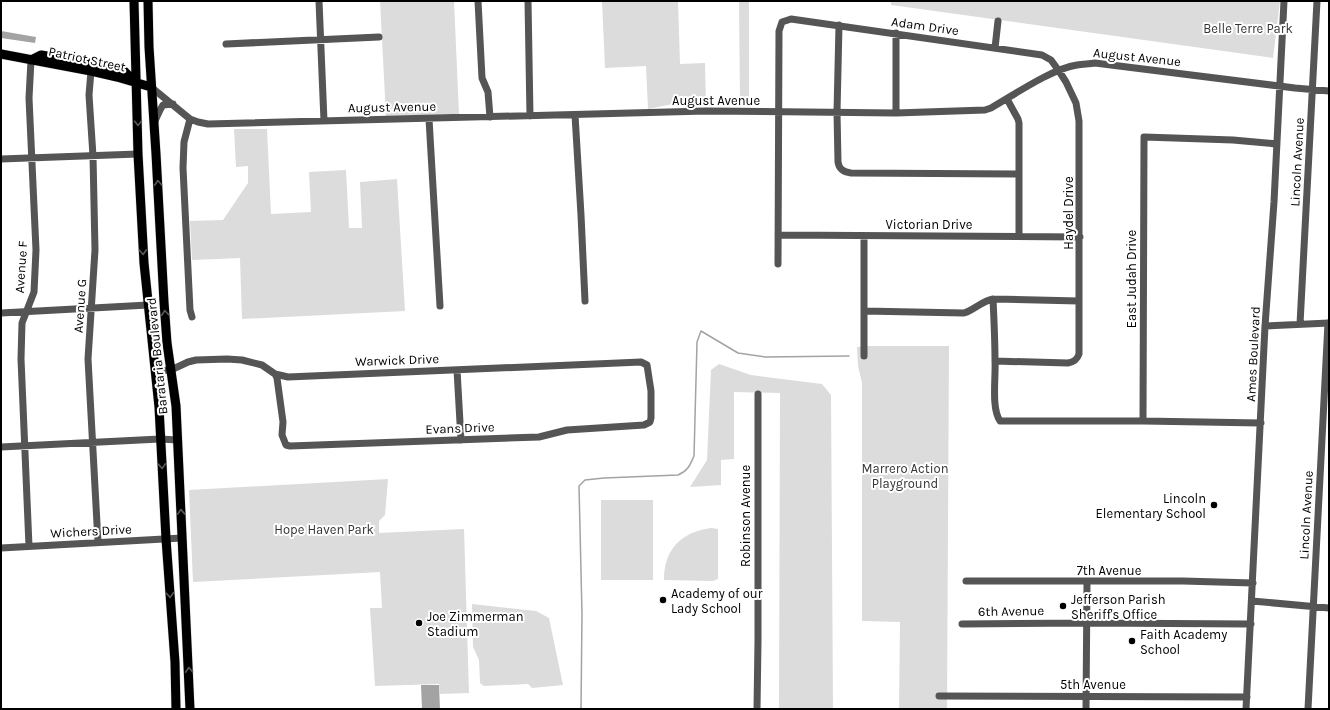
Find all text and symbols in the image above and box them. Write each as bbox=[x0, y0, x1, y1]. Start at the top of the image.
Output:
street label: Adam Drive bbox=[890, 14, 960, 38]
park label: Belle Terre Park bbox=[1203, 21, 1293, 36]
street label: Patriot Street bbox=[47, 43, 127, 75]
street label: August Avenue bbox=[1092, 45, 1182, 69]
street label: August Avenue bbox=[672, 93, 760, 108]
street label: August Avenue bbox=[348, 99, 437, 115]
street label: Lincoln Avenue bbox=[1287, 117, 1307, 207]
one-way arrow bbox=[133, 120, 142, 126]
street label: Haydel Drive bbox=[1061, 176, 1076, 250]
one-way arrow bbox=[153, 180, 162, 186]
street label: Victorian Drive bbox=[886, 217, 973, 232]
street label: East Judah Drive bbox=[1124, 229, 1139, 328]
street label: Avenue F bbox=[12, 240, 30, 294]
one-way arrow bbox=[139, 249, 148, 255]
street label: Avenue G bbox=[71, 278, 89, 334]
street label: Barataria Boulevard bbox=[143, 297, 171, 415]
street label: Ames Boulevard bbox=[1243, 306, 1263, 402]
one-way arrow bbox=[160, 310, 169, 316]
street label: Warwick Drive bbox=[355, 351, 439, 369]
street label: Evans Drive bbox=[425, 419, 495, 437]
park label: Marrero Action Playground bbox=[861, 461, 949, 491]
one-way arrow bbox=[157, 463, 166, 469]
street label: Robinson Avenue bbox=[738, 465, 753, 567]
street label: Lincoln Avenue bbox=[1296, 470, 1316, 560]
place label: Lincoln Elementary School bbox=[1096, 491, 1206, 521]
marker: Lincoln Elementary School bbox=[1209, 500, 1219, 510]
one-way arrow bbox=[177, 509, 185, 515]
street label: Wichers Drive bbox=[50, 521, 133, 541]
park label: Hope Haven Park bbox=[274, 522, 374, 537]
street label: 7th Avenue bbox=[1077, 563, 1142, 578]
place label: Academy of our Lady School bbox=[671, 586, 763, 616]
one-way arrow bbox=[165, 592, 174, 598]
place label: Jefferson Parish Sheriff's Office bbox=[1071, 592, 1166, 622]
marker: Academy of our Lady School bbox=[658, 595, 668, 605]
marker: Jefferson Parish Sheriff's Office bbox=[1058, 601, 1068, 611]
street label: 6th Avenue bbox=[978, 603, 1044, 619]
place label: Joe Zimmerman Stadium bbox=[427, 609, 524, 639]
marker: Joe Zimmerman Stadium bbox=[414, 618, 424, 628]
place label: Faith Academy School bbox=[1140, 627, 1227, 657]
marker: Faith Academy School bbox=[1127, 636, 1137, 646]
one-way arrow bbox=[184, 667, 193, 673]
street label: 5th Avenue bbox=[1060, 677, 1126, 692]

